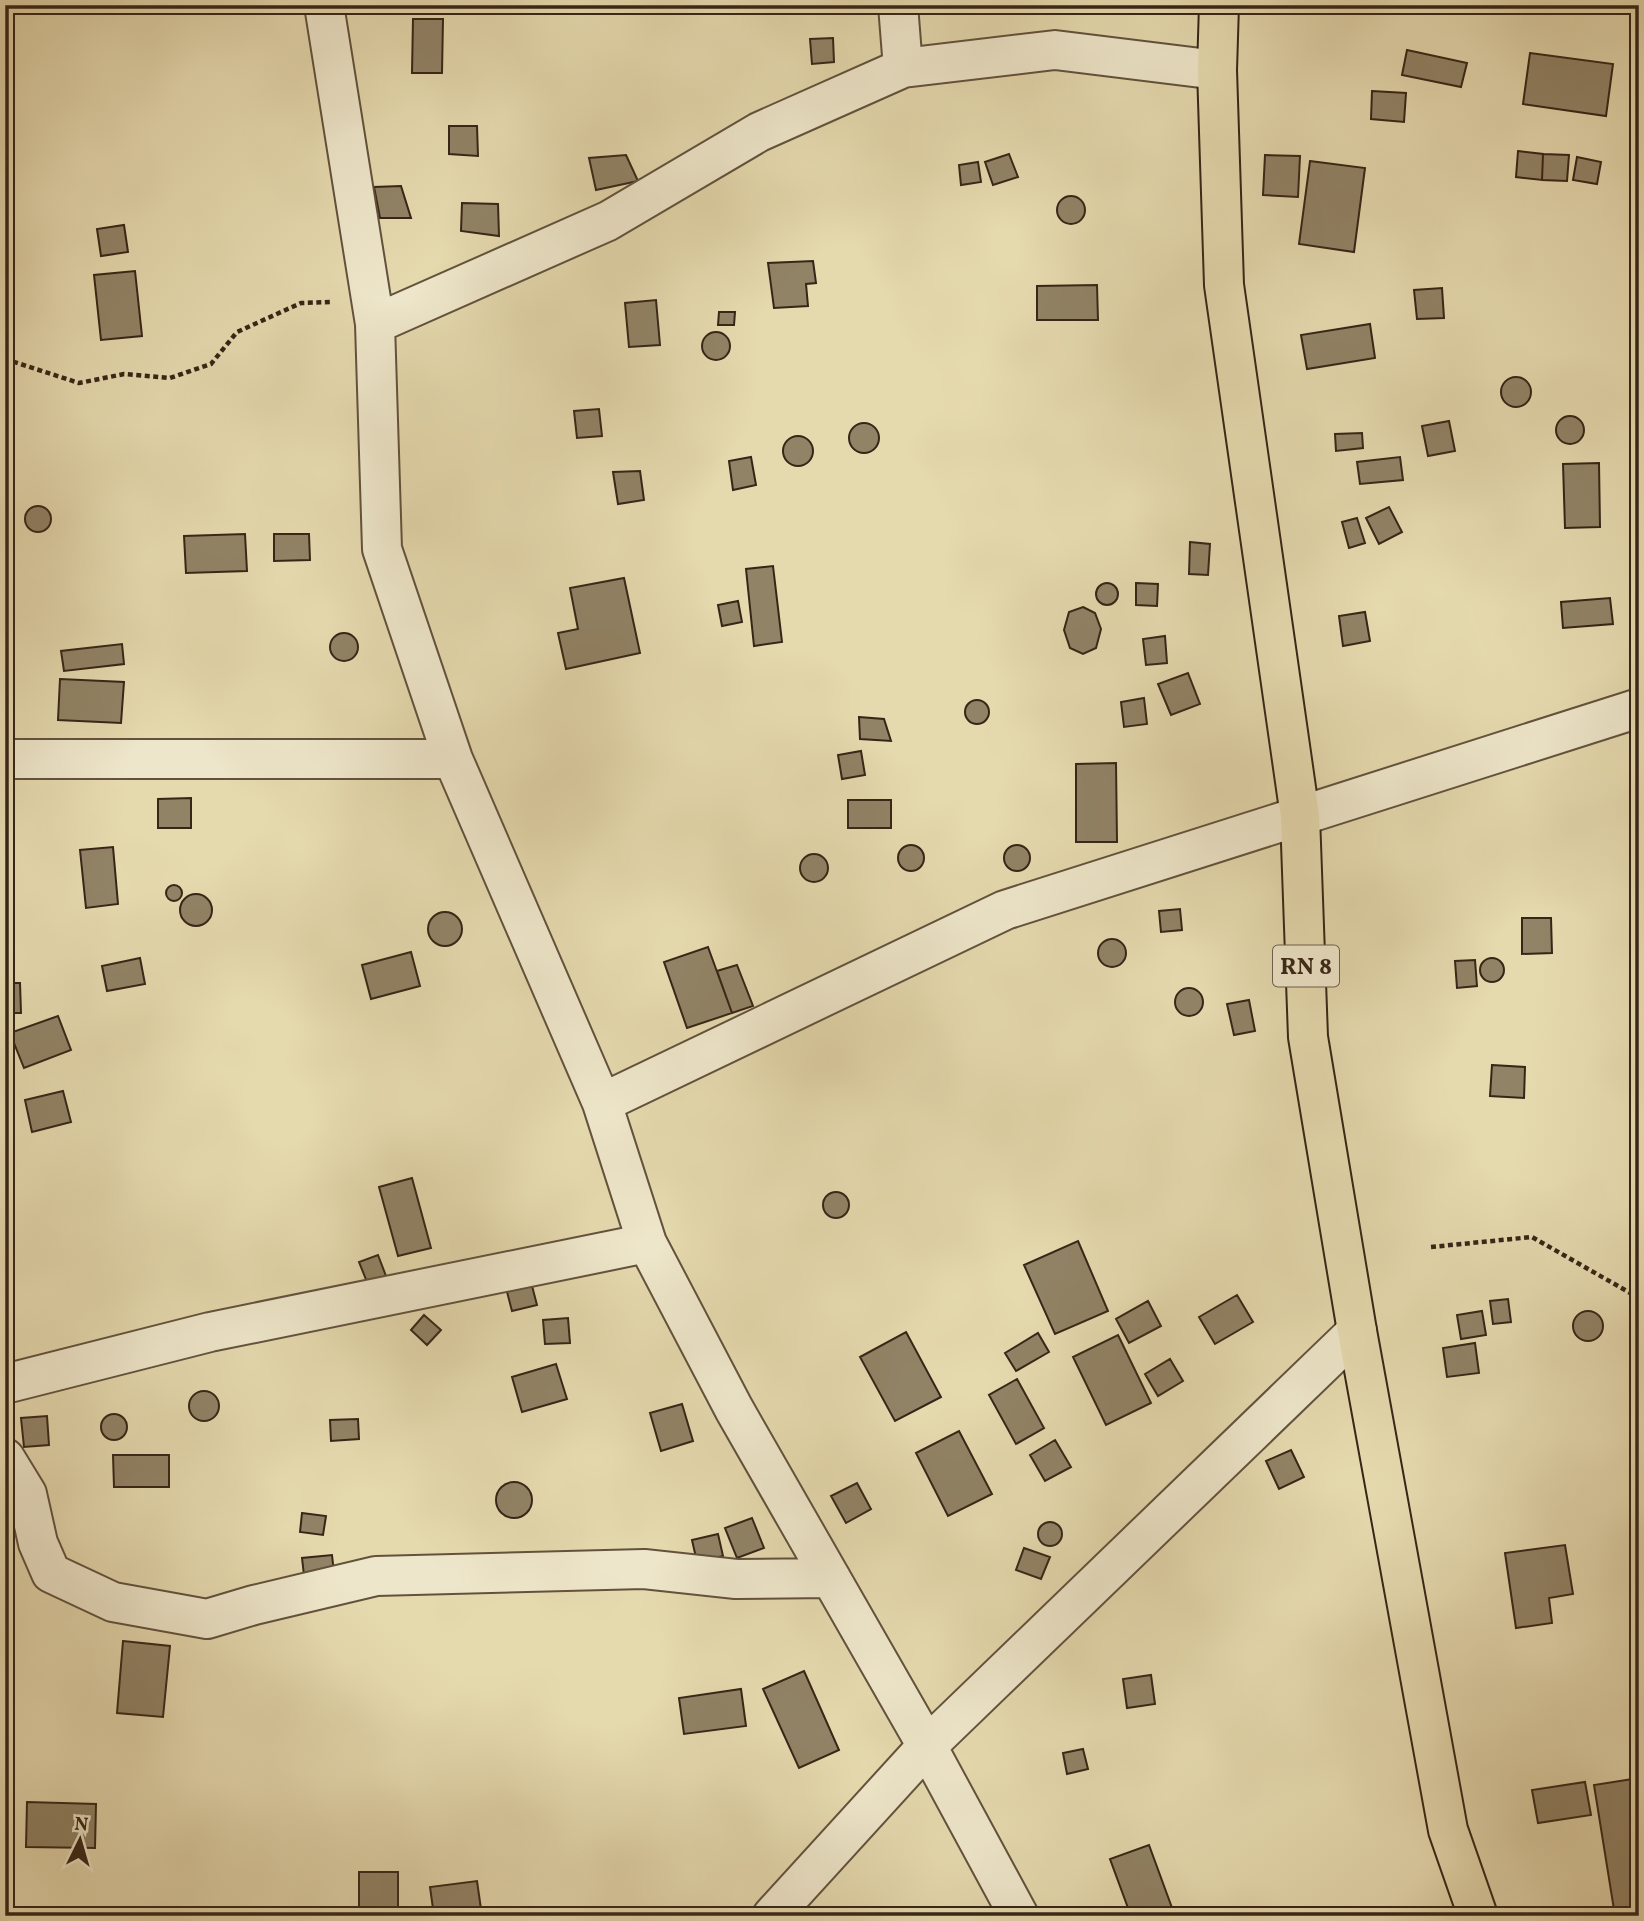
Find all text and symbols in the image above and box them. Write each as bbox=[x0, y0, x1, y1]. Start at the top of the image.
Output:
road number: RN 8 bbox=[1273, 946, 1339, 986]
north arrow bbox=[46, 1806, 116, 1876]
text: N bbox=[73, 1812, 90, 1839]

